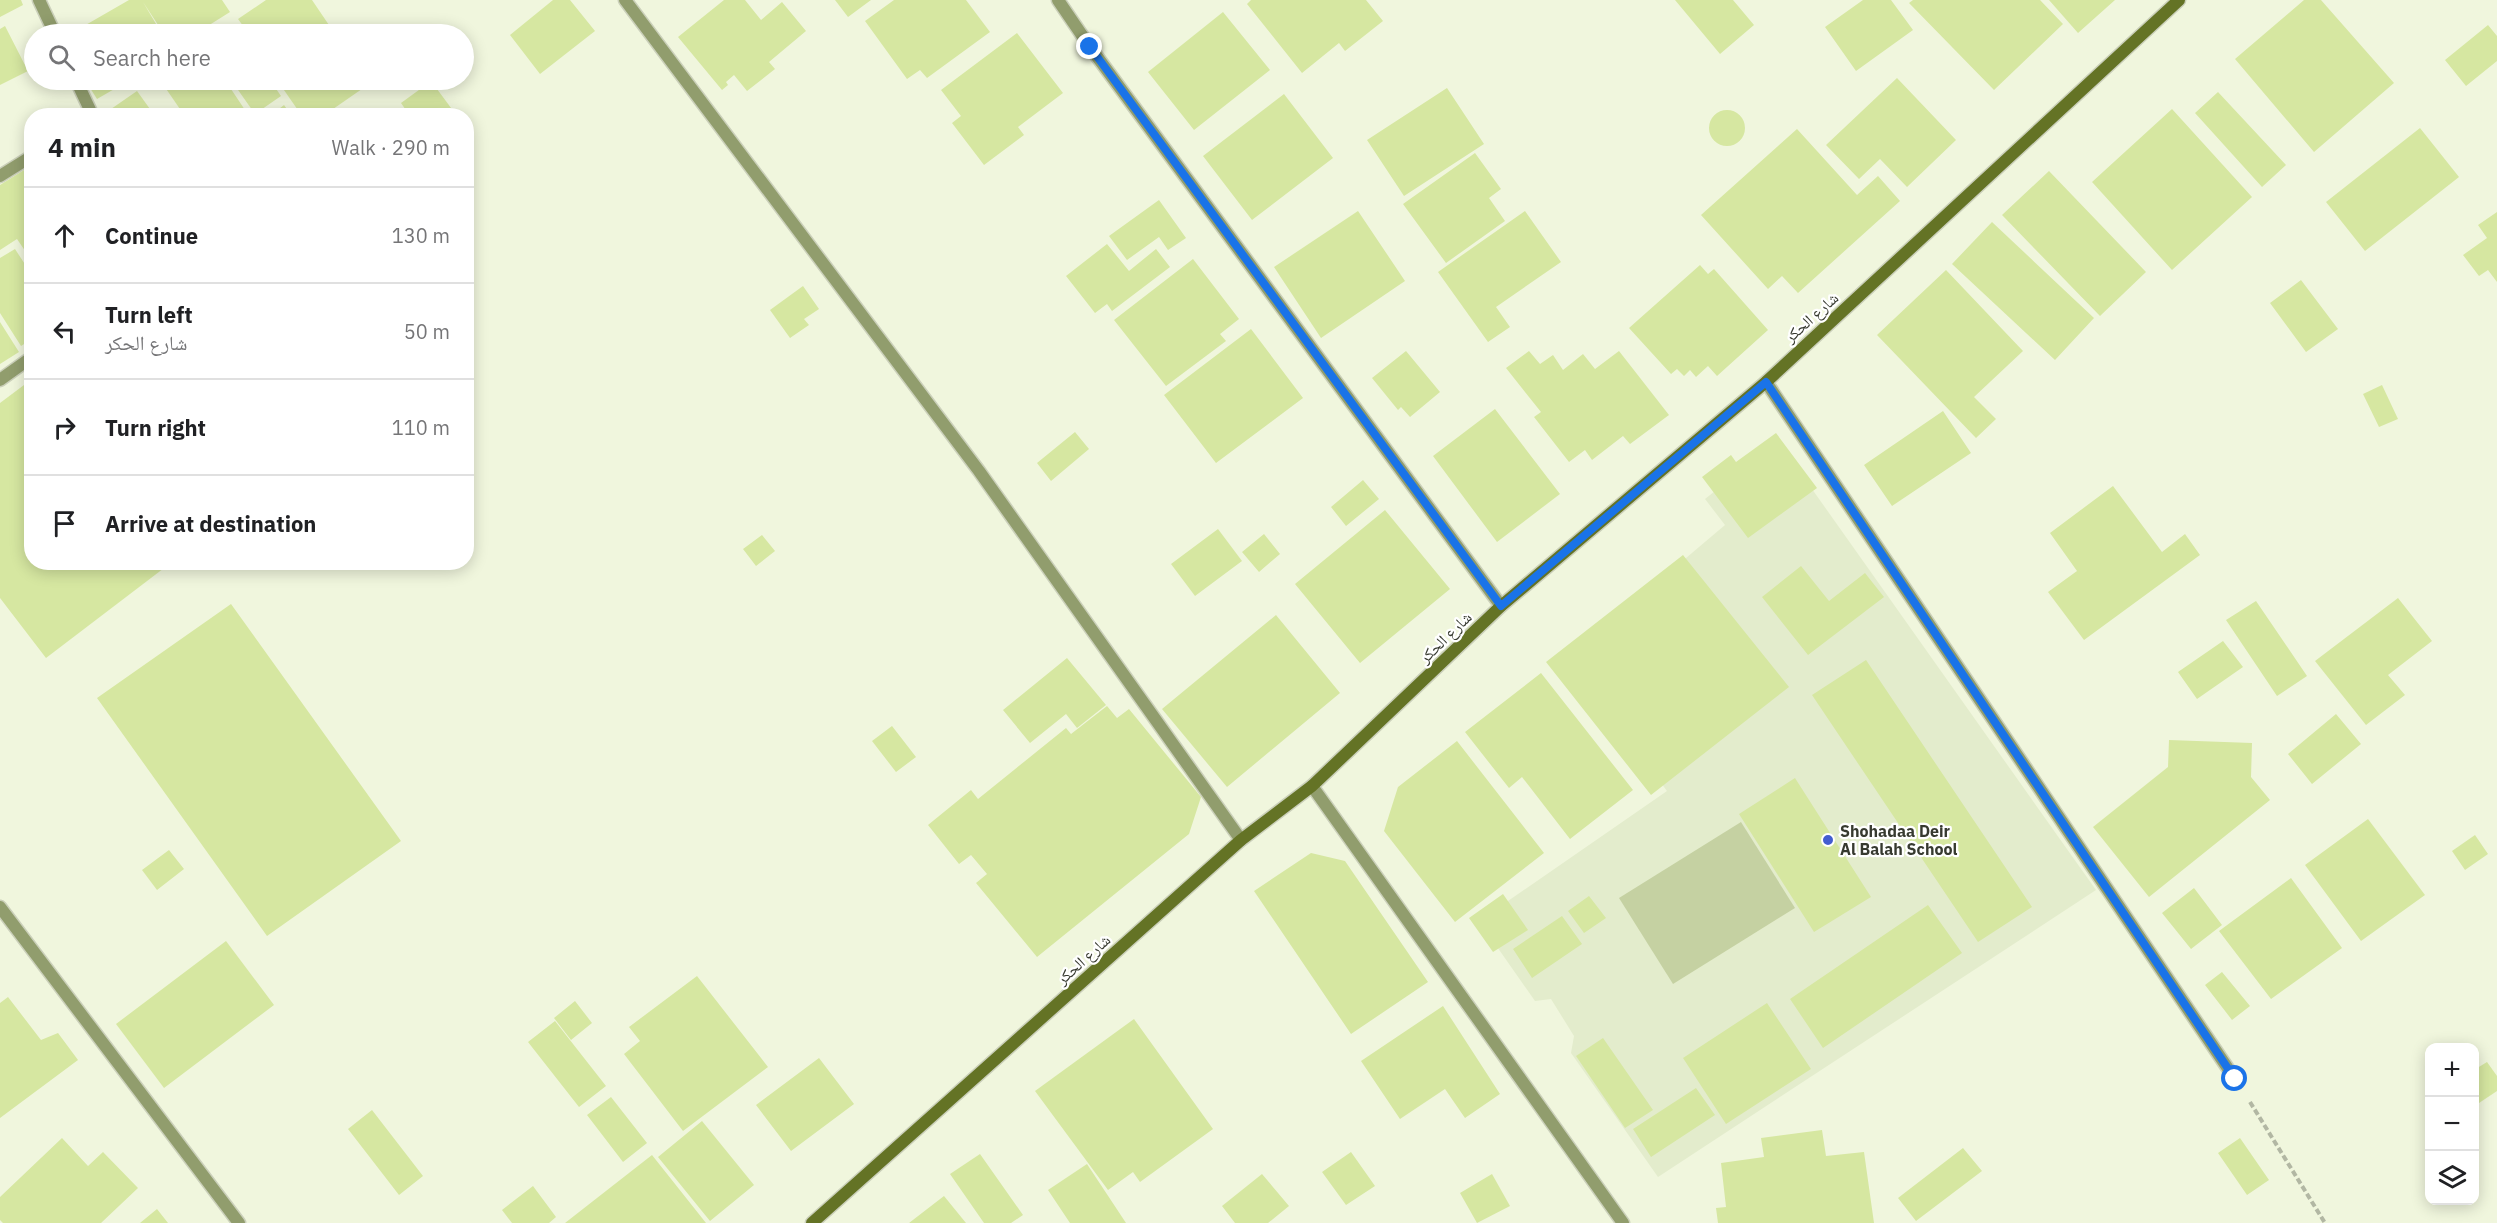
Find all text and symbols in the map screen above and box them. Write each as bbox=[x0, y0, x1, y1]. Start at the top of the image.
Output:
search box bbox=[24, 24, 474, 90]
route end bbox=[1076, 33, 1102, 59]
icon: search bbox=[45, 41, 78, 74]
text: Search here bbox=[93, 43, 211, 72]
text: 4 min bbox=[48, 130, 116, 164]
text: Walk · 290 m bbox=[332, 134, 450, 161]
icon: ahead bbox=[48, 219, 81, 252]
text: Continue bbox=[105, 221, 198, 250]
text: 130 m bbox=[392, 222, 450, 249]
street label: شارع الحكر bbox=[1779, 288, 1843, 348]
text: Turn left bbox=[105, 300, 193, 329]
icon: left bbox=[48, 315, 81, 348]
text: 50 m bbox=[404, 318, 450, 345]
text: شارع الحكر bbox=[105, 329, 187, 356]
icon: right bbox=[48, 411, 81, 444]
text: Turn right bbox=[105, 413, 206, 442]
text: 110 m bbox=[392, 414, 450, 441]
icon: arrive bbox=[48, 507, 81, 540]
text: Arrive at destination bbox=[105, 509, 316, 538]
street label: شارع الحكر bbox=[1414, 607, 1476, 668]
place label: Shohadaa Deir Al Balah School bbox=[1840, 821, 1957, 859]
marker: Shohadaa Deir Al Balah School bbox=[1821, 833, 1835, 847]
street label: شارع الحكر bbox=[1051, 930, 1115, 990]
map controls bbox=[2425, 1043, 2479, 1205]
button: + bbox=[2425, 1043, 2479, 1097]
route start bbox=[2221, 1065, 2247, 1091]
button: − bbox=[2425, 1097, 2479, 1151]
button: layers bbox=[2425, 1151, 2479, 1205]

